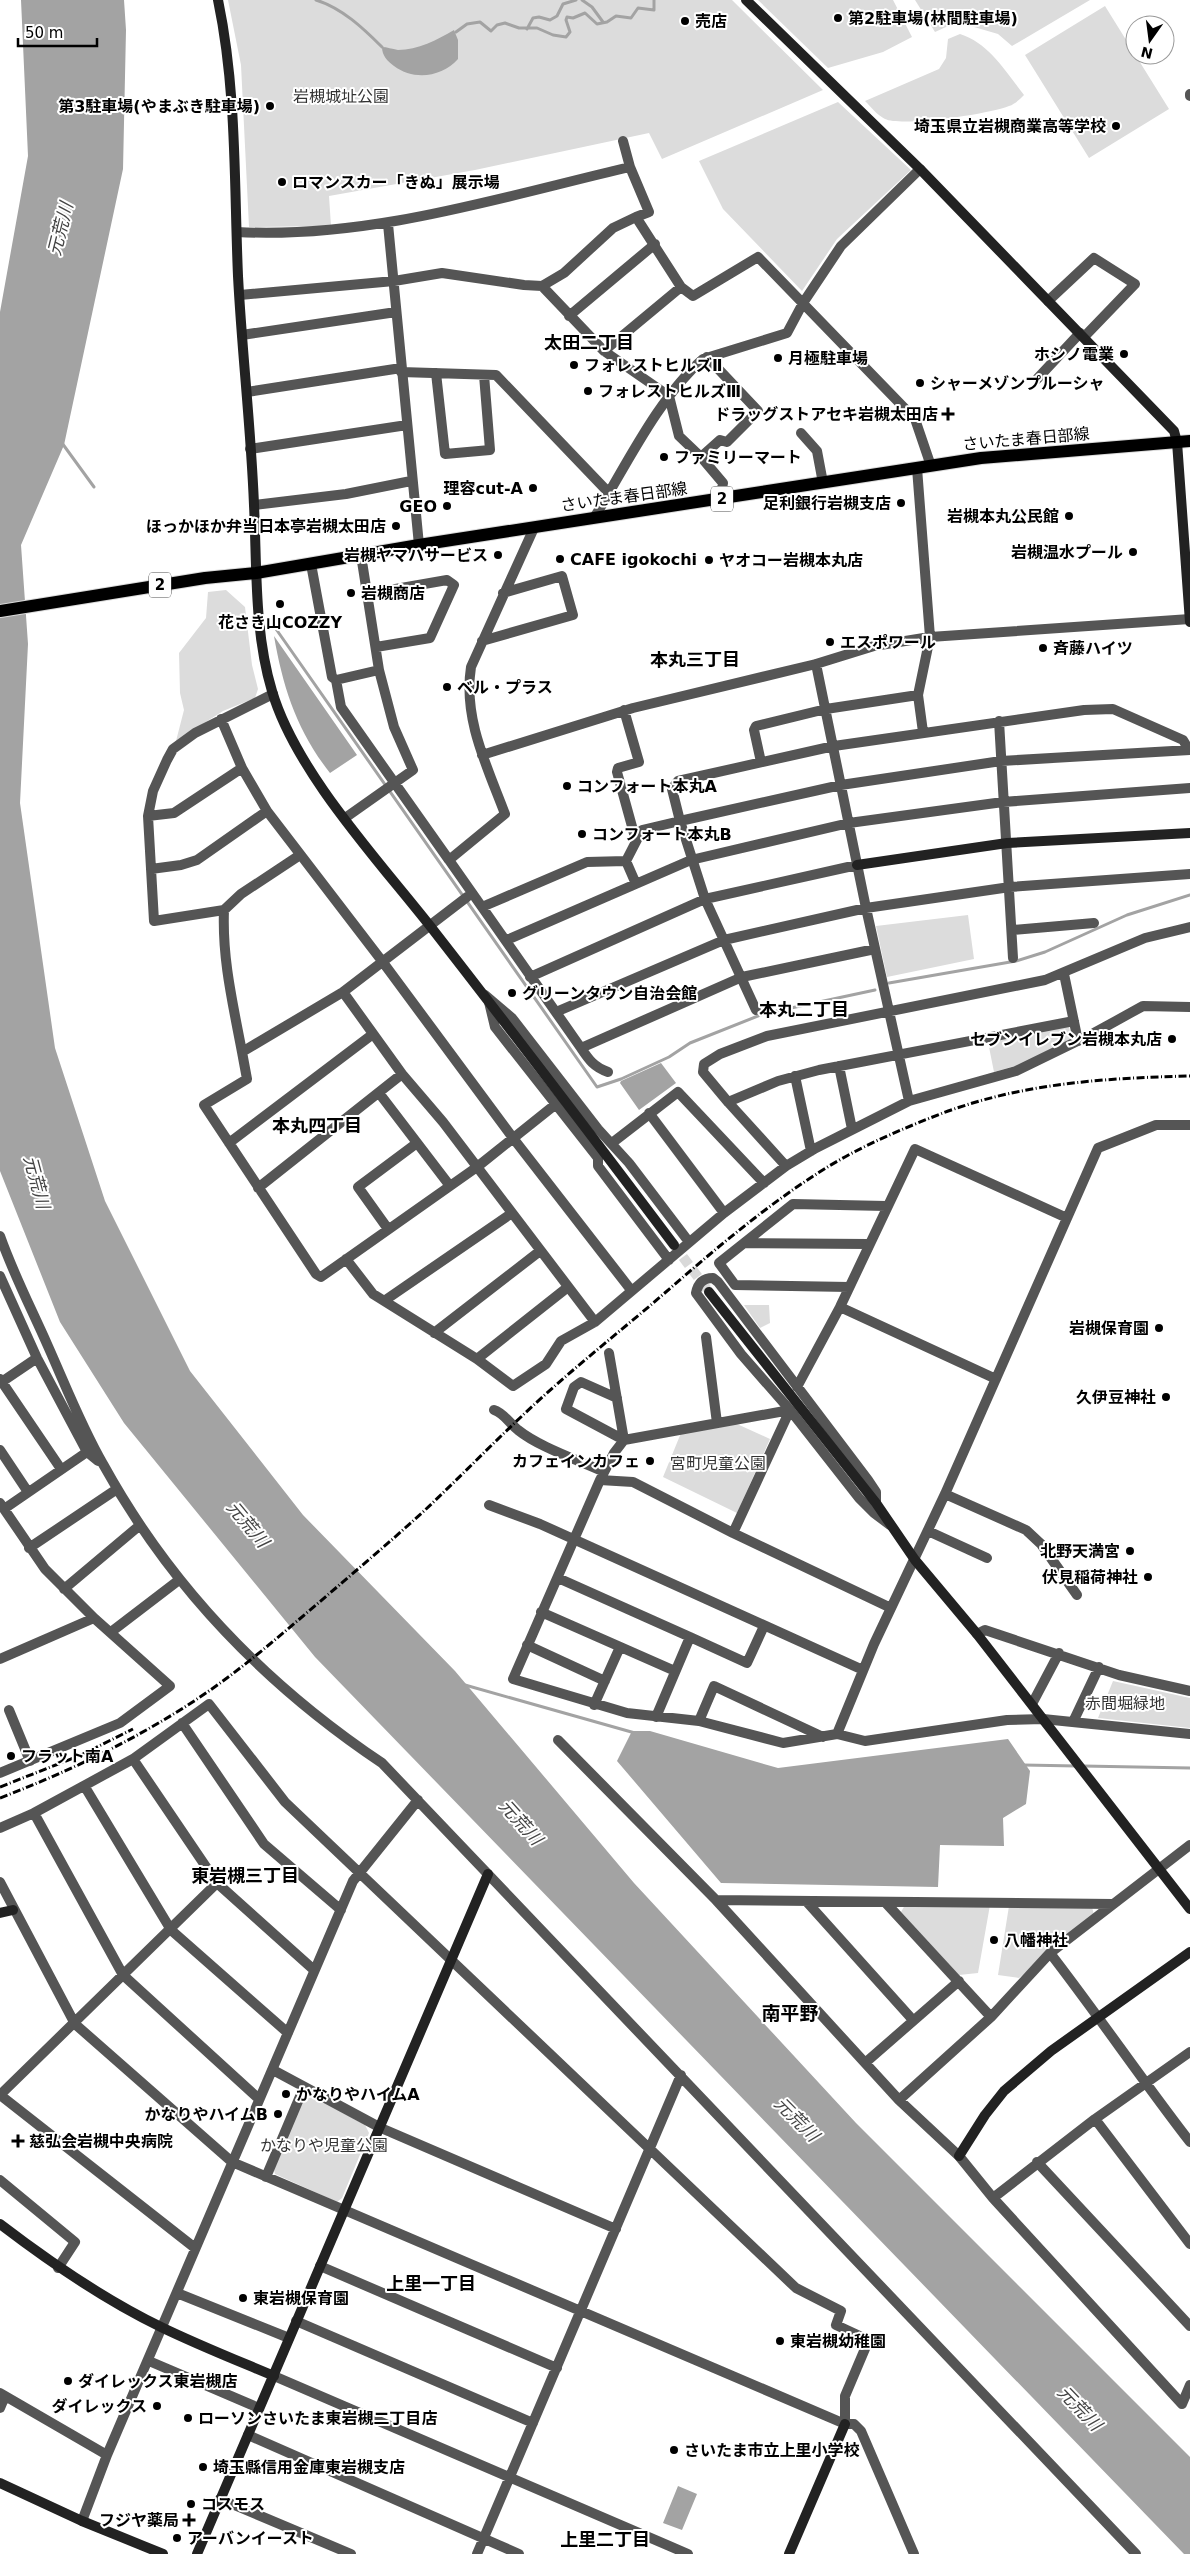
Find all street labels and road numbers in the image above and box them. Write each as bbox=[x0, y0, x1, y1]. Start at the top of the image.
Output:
street label: さいたま春日部線 bbox=[962, 424, 1090, 454]
street label: さいたま春日部線 bbox=[560, 479, 688, 515]
road number: 2 bbox=[711, 486, 733, 512]
road number: 2 bbox=[149, 572, 171, 598]

